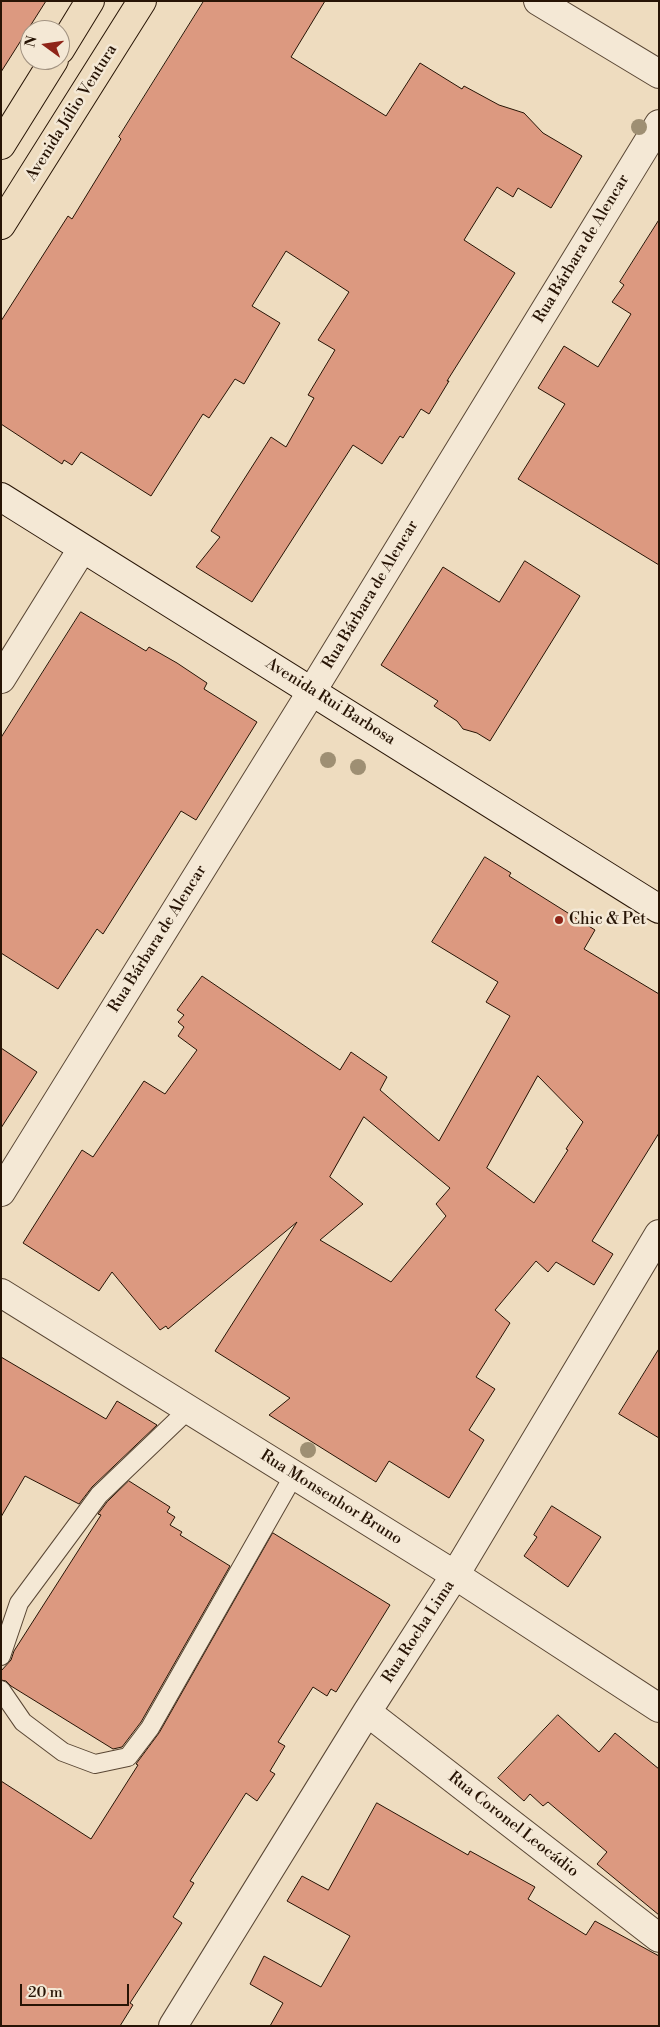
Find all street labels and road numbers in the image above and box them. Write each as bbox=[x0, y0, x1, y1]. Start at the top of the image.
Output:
street label: Avenida Júlio Ventura bbox=[22, 41, 122, 185]
street label: Rua Bárbara de Alencar bbox=[530, 171, 634, 327]
street label: Rua Bárbara de Alencar bbox=[319, 517, 423, 673]
street label: Avenida Rui Barbosa bbox=[262, 654, 398, 750]
street label: Rua Bárbara de Alencar bbox=[105, 862, 211, 1016]
street label: Rua Monsenhor Bruno bbox=[256, 1446, 406, 1550]
street label: Rua Rocha Lima bbox=[379, 1577, 459, 1687]
street label: Rua Coronel Leocádio bbox=[444, 1768, 582, 1882]

